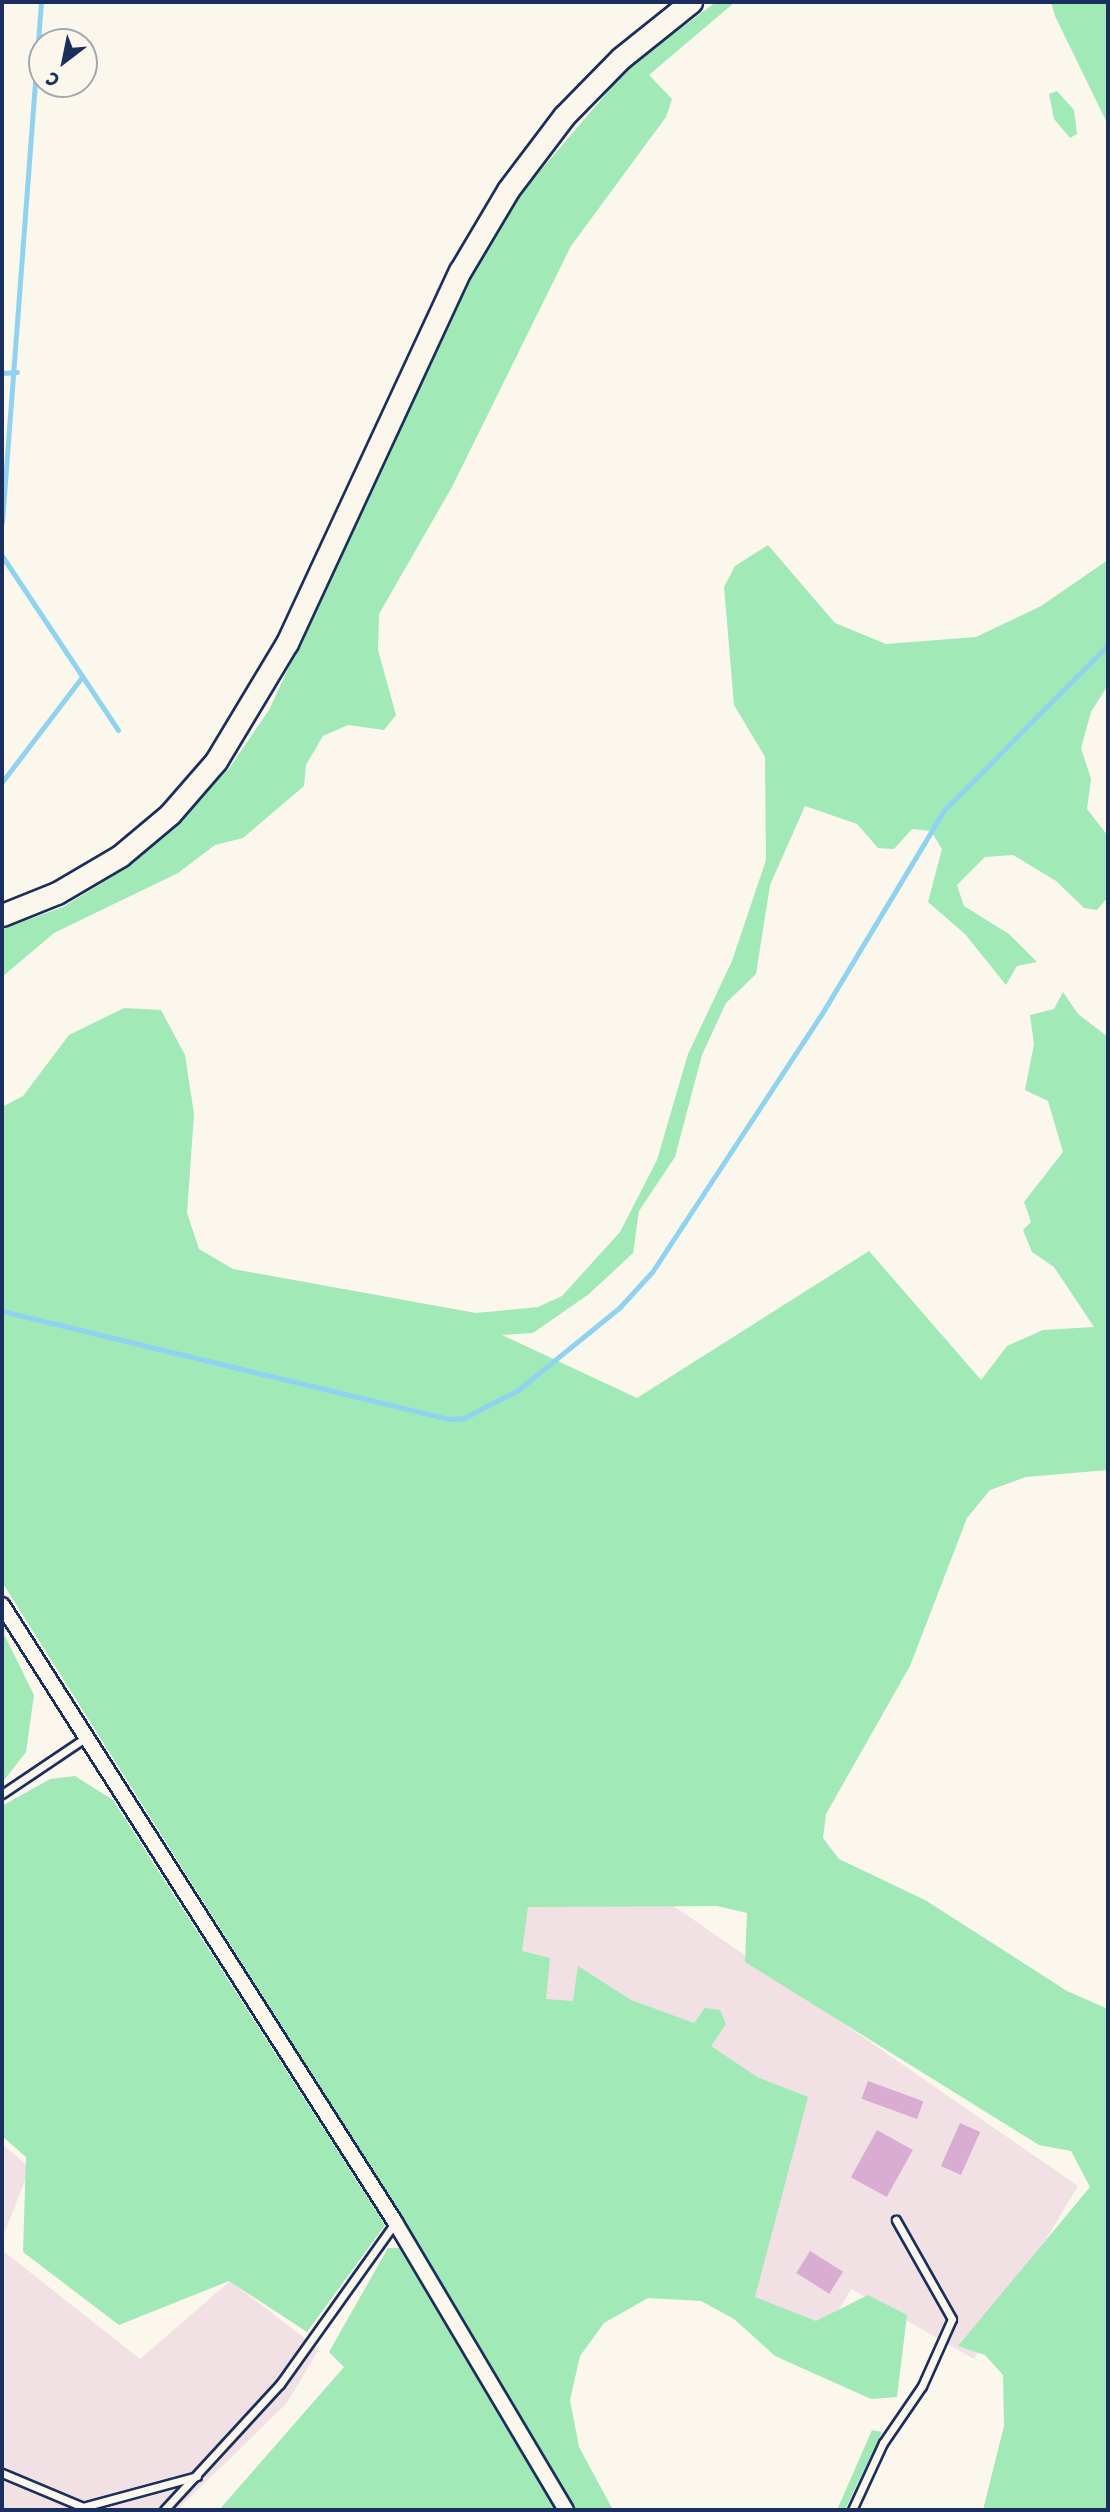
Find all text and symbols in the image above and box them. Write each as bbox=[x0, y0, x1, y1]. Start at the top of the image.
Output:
north arrow bbox=[28, 28, 98, 98]
text: С bbox=[41, 66, 64, 93]

